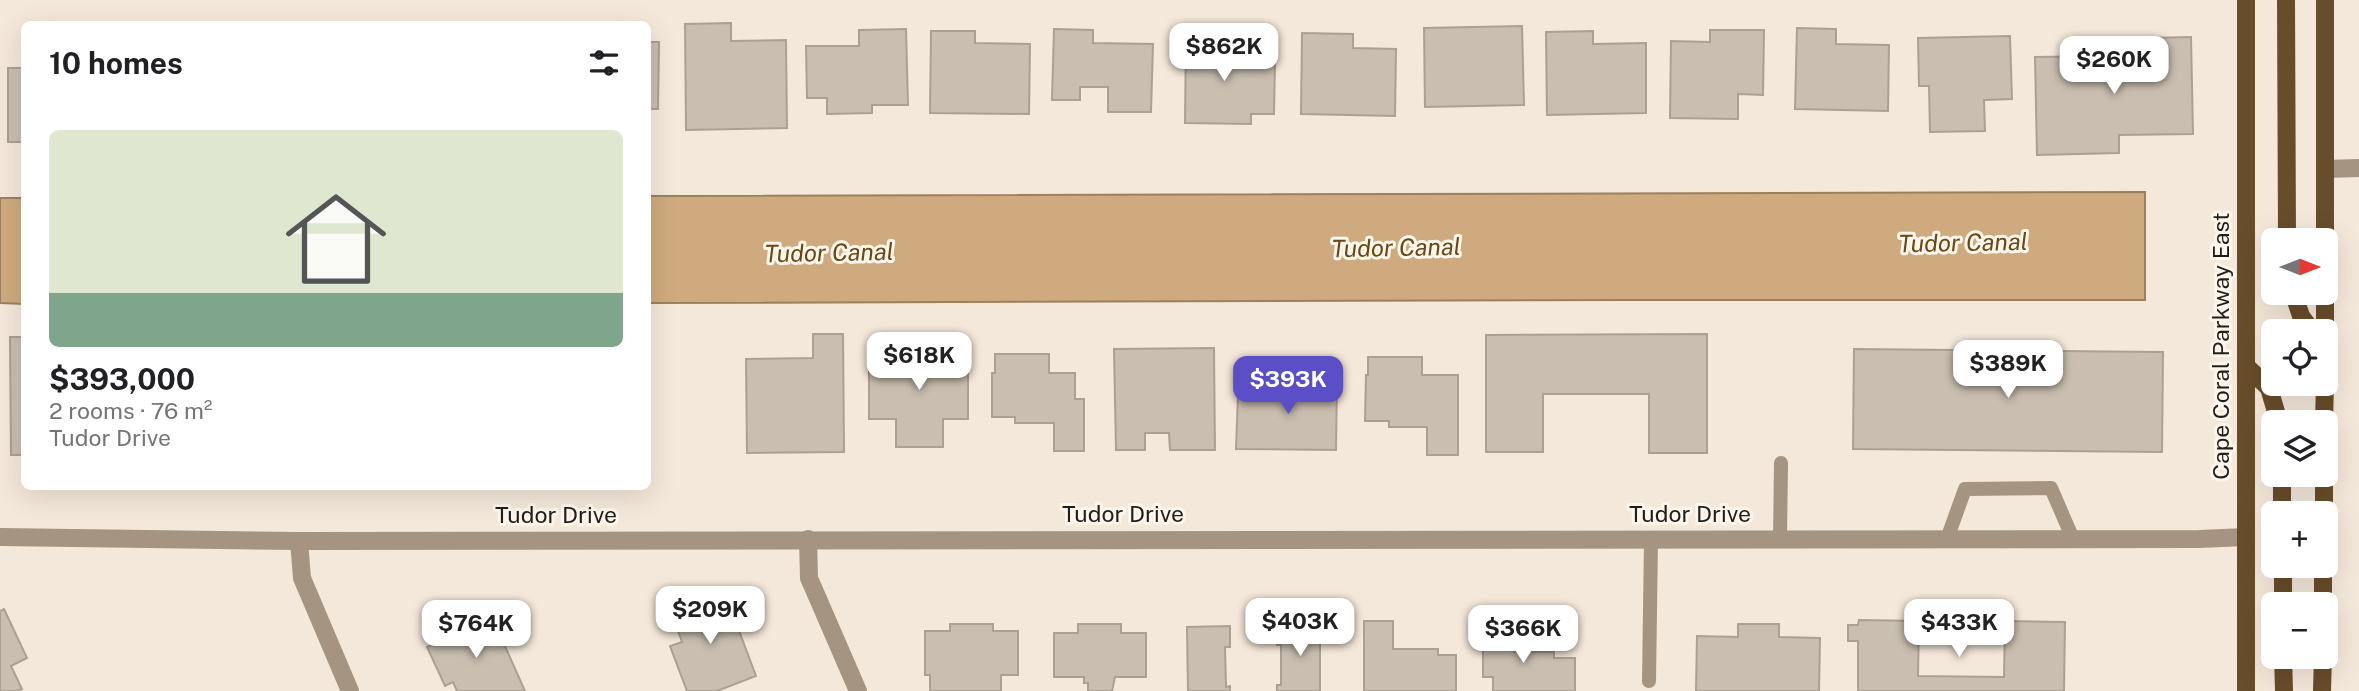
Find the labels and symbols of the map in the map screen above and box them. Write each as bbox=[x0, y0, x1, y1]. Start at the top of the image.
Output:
pin: $862K bbox=[1175, 24, 1273, 83]
pin: $260K bbox=[2065, 36, 2163, 96]
street label: Cape Coral Parkway East bbox=[2207, 212, 2234, 480]
water label: Tudor Canal bbox=[1898, 227, 2028, 257]
north arrow bbox=[2261, 228, 2338, 304]
water label: Tudor Canal bbox=[1331, 232, 1461, 262]
water label: Tudor Canal bbox=[764, 237, 894, 267]
pin: $618K bbox=[870, 332, 968, 392]
pin: $389K bbox=[1959, 340, 2057, 400]
pin: $393K bbox=[1239, 356, 1337, 416]
street label: Tudor Drive bbox=[1062, 500, 1184, 527]
street label: Tudor Drive bbox=[1629, 500, 1751, 527]
street label: Tudor Drive bbox=[495, 501, 617, 528]
pin: $209K bbox=[661, 586, 759, 646]
pin: $403K bbox=[1251, 598, 1349, 658]
pin: $764K bbox=[427, 600, 525, 660]
pin: $433K bbox=[1910, 600, 2008, 659]
pin: $366K bbox=[1474, 606, 1572, 665]

